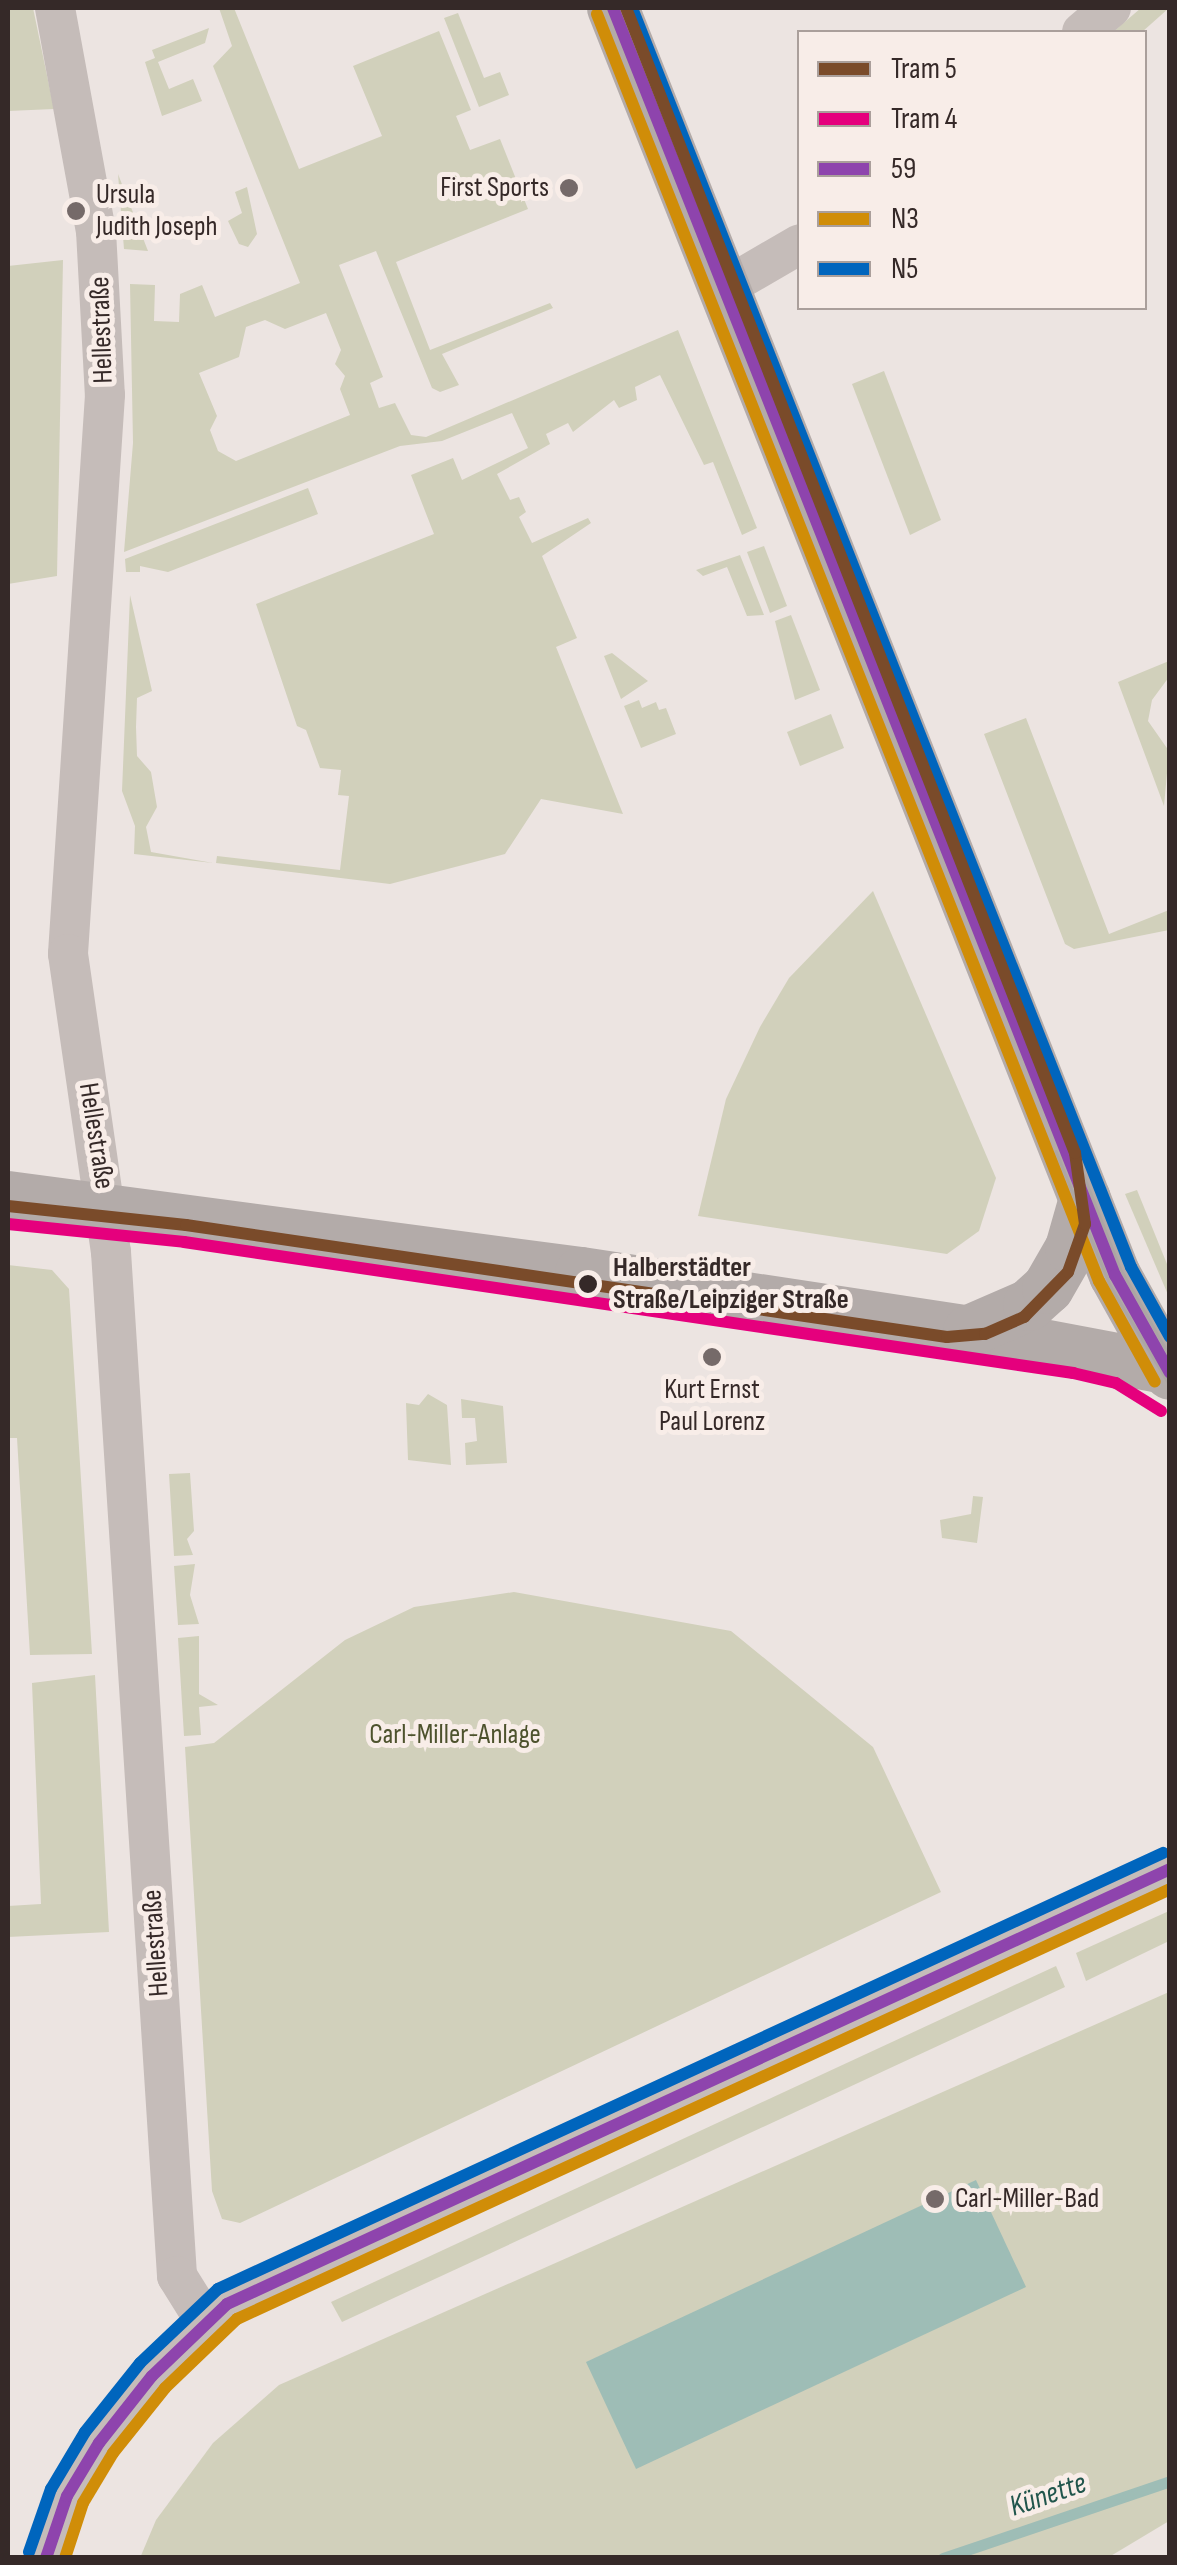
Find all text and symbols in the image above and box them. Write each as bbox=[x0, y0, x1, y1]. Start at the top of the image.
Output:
legend bbox=[797, 30, 1147, 310]
text: Tram 5 bbox=[891, 51, 957, 87]
text: Tram 4 bbox=[891, 101, 957, 137]
text: 59 bbox=[891, 151, 916, 187]
place label: First Sports bbox=[440, 171, 549, 205]
marker: First Sports bbox=[558, 177, 580, 199]
place label: Ursula Judith Joseph bbox=[96, 178, 218, 244]
marker: Ursula Judith Joseph bbox=[65, 200, 87, 222]
text: N3 bbox=[891, 201, 919, 237]
text: N5 bbox=[891, 251, 918, 287]
street label: Hellestraße bbox=[83, 276, 121, 384]
street label: Hellestraße bbox=[71, 1080, 121, 1192]
place label: Halberstädter Straße/Leipziger Straße bbox=[613, 1251, 849, 1317]
marker: Halberstädter Straße/Leipziger Straße bbox=[572, 1268, 604, 1300]
marker: Kurt Ernst Paul Lorenz bbox=[701, 1346, 723, 1368]
place label: Kurt Ernst Paul Lorenz bbox=[659, 1373, 765, 1439]
park label: Carl-Miller-Anlage bbox=[369, 1718, 541, 1752]
street label: Hellestraße bbox=[136, 1888, 176, 1998]
place label: Carl-Miller-Bad bbox=[955, 2182, 1099, 2216]
marker: Carl-Miller-Bad bbox=[924, 2188, 946, 2210]
water label: Künette bbox=[1005, 2465, 1091, 2525]

